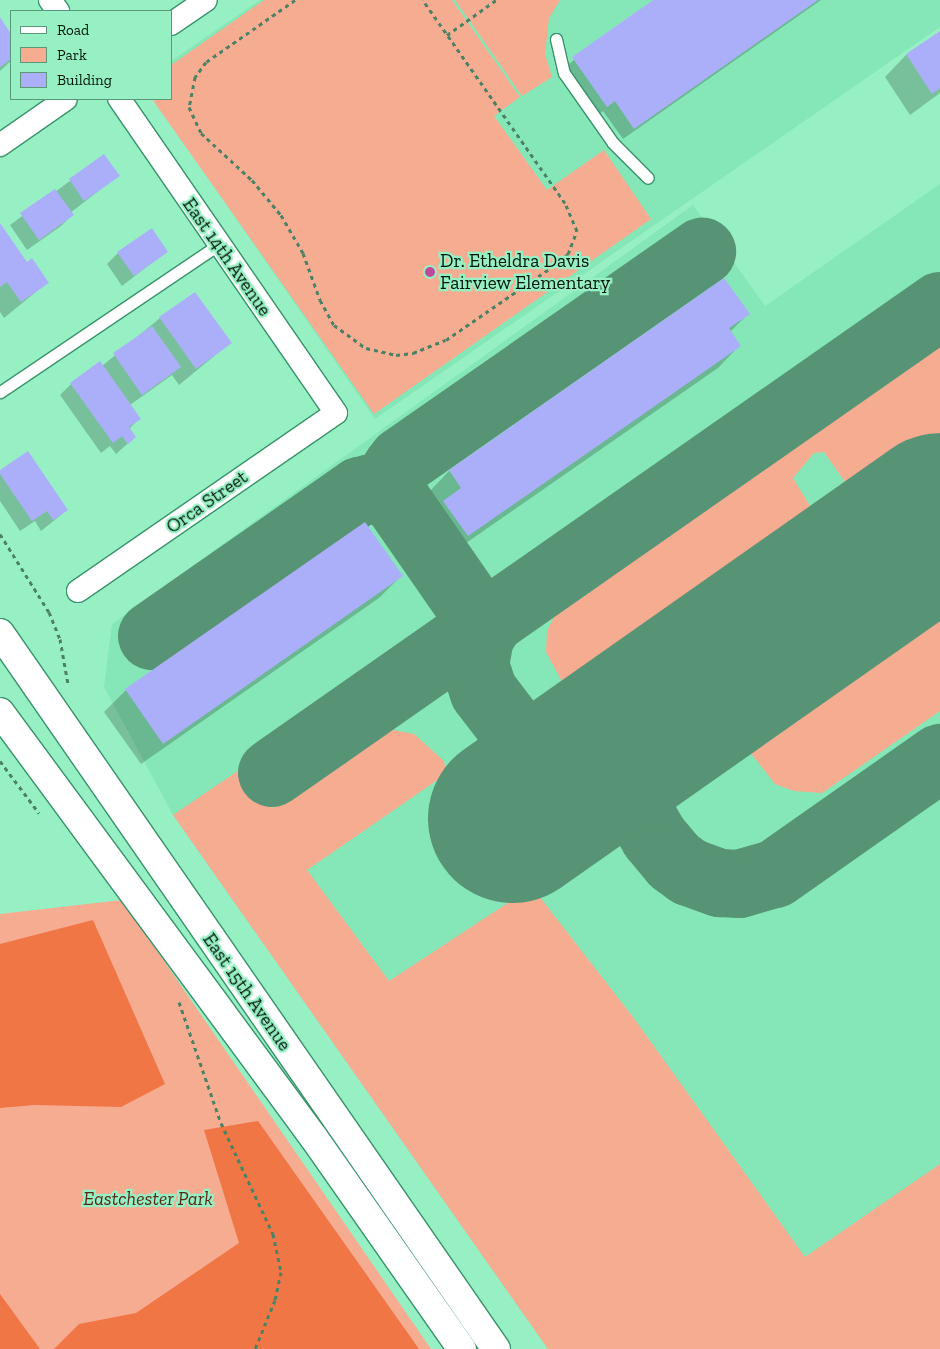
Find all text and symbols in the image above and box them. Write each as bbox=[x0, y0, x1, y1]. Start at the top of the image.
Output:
legend bbox=[10, 10, 172, 100]
text: Road bbox=[57, 21, 89, 39]
text: Park bbox=[57, 46, 87, 64]
text: Building bbox=[57, 71, 112, 89]
street label: East 14th Avenue bbox=[178, 193, 276, 321]
place label: Dr. Etheldra Davis Fairview Elementary bbox=[440, 250, 611, 294]
marker: Dr. Etheldra Davis Fairview Elementary bbox=[424, 266, 436, 278]
street label: Orca Street bbox=[162, 466, 252, 538]
street label: East 15th Avenue bbox=[198, 928, 296, 1056]
park label: Eastchester Park bbox=[83, 1188, 213, 1210]

